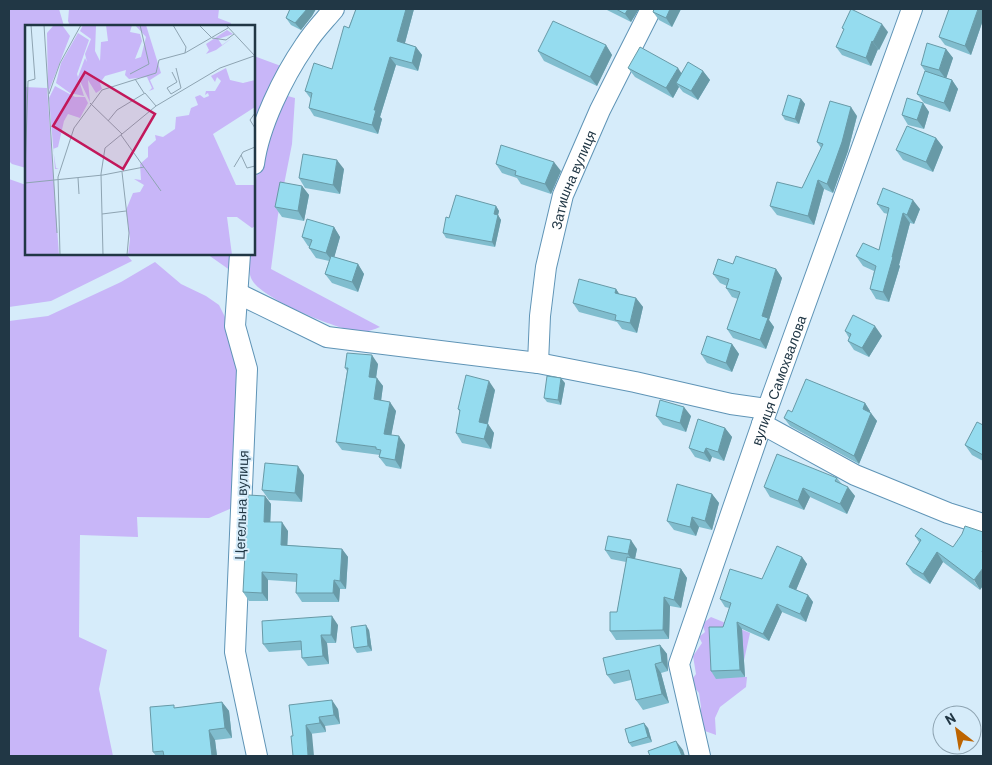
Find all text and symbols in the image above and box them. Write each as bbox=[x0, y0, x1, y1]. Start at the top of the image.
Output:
inset map bbox=[25, 25, 255, 255]
street label: Затишна вулиця bbox=[547, 127, 599, 231]
street label: вулиця Самохвалова bbox=[747, 313, 809, 447]
street label: Цегельна вулиця bbox=[231, 450, 251, 560]
north arrow bbox=[932, 705, 982, 755]
text: N bbox=[942, 709, 958, 728]

